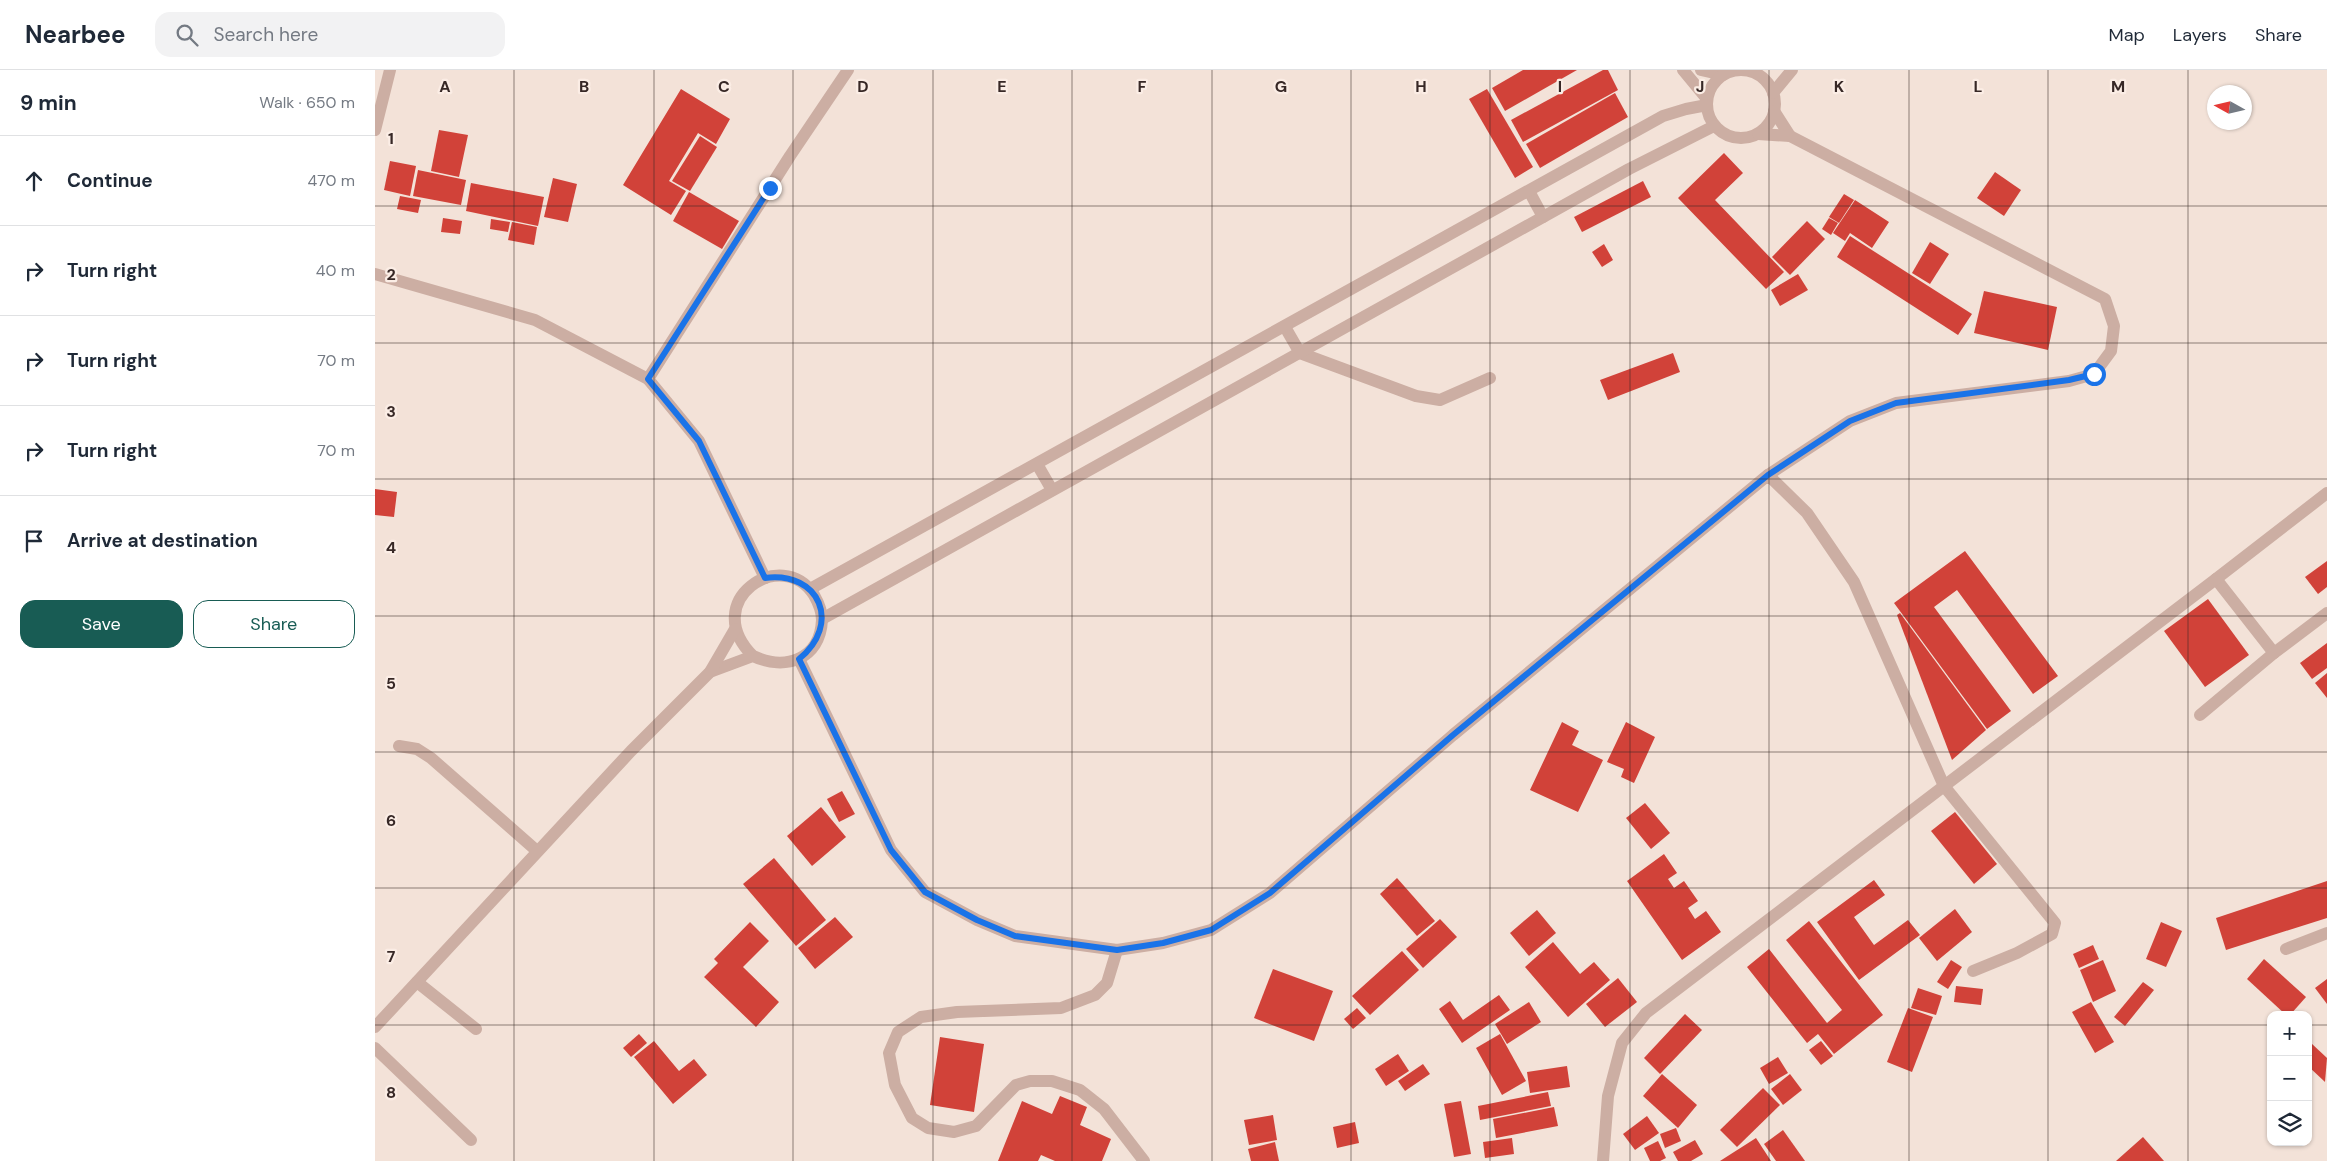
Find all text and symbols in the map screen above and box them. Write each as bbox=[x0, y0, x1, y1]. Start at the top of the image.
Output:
search box bbox=[155, 12, 505, 57]
text: Nearbee bbox=[25, 19, 125, 50]
icon: search bbox=[173, 21, 201, 49]
text: Search here bbox=[213, 22, 318, 47]
text: Map bbox=[2109, 23, 2145, 47]
text: Layers bbox=[2173, 23, 2227, 47]
text: Share bbox=[2255, 23, 2302, 47]
text: A bbox=[439, 76, 451, 97]
text: B bbox=[579, 76, 589, 97]
text: C bbox=[718, 76, 730, 97]
text: D bbox=[857, 76, 869, 97]
text: E bbox=[997, 76, 1007, 97]
text: F bbox=[1138, 76, 1147, 97]
text: G bbox=[1275, 76, 1287, 97]
text: H bbox=[1415, 76, 1427, 97]
text: I bbox=[1558, 76, 1562, 97]
text: J bbox=[1696, 76, 1704, 97]
text: K bbox=[1834, 76, 1845, 97]
text: L bbox=[1974, 76, 1983, 97]
text: M bbox=[2111, 76, 2125, 97]
north arrow bbox=[2207, 85, 2252, 130]
text: 9 min bbox=[20, 89, 77, 117]
text: Walk · 650 m bbox=[259, 92, 355, 113]
text: 1 bbox=[388, 128, 394, 149]
icon: ahead bbox=[20, 167, 48, 195]
text: Continue bbox=[67, 168, 153, 193]
text: 470 m bbox=[308, 170, 355, 191]
route end bbox=[759, 177, 782, 200]
icon: right bbox=[20, 257, 48, 285]
text: Turn right bbox=[67, 258, 157, 283]
text: 40 m bbox=[316, 260, 355, 281]
text: 2 bbox=[386, 264, 396, 285]
icon: right bbox=[20, 347, 48, 375]
text: Turn right bbox=[67, 348, 157, 373]
text: 70 m bbox=[317, 350, 355, 371]
route start bbox=[2083, 363, 2106, 386]
text: 3 bbox=[386, 401, 396, 422]
icon: right bbox=[20, 437, 48, 465]
text: Turn right bbox=[67, 438, 157, 463]
text: 70 m bbox=[317, 440, 355, 461]
icon: arrive bbox=[20, 527, 48, 555]
text: Arrive at destination bbox=[67, 528, 258, 553]
text: 4 bbox=[386, 537, 396, 558]
button: Save bbox=[20, 600, 183, 648]
button: Share bbox=[193, 600, 355, 648]
text: 5 bbox=[386, 673, 396, 694]
text: 6 bbox=[386, 810, 396, 831]
text: 7 bbox=[387, 946, 396, 967]
map controls bbox=[2267, 1011, 2312, 1146]
button: + bbox=[2267, 1011, 2312, 1056]
button: − bbox=[2267, 1056, 2312, 1101]
text: 8 bbox=[386, 1082, 396, 1103]
button: layers bbox=[2267, 1101, 2312, 1146]

